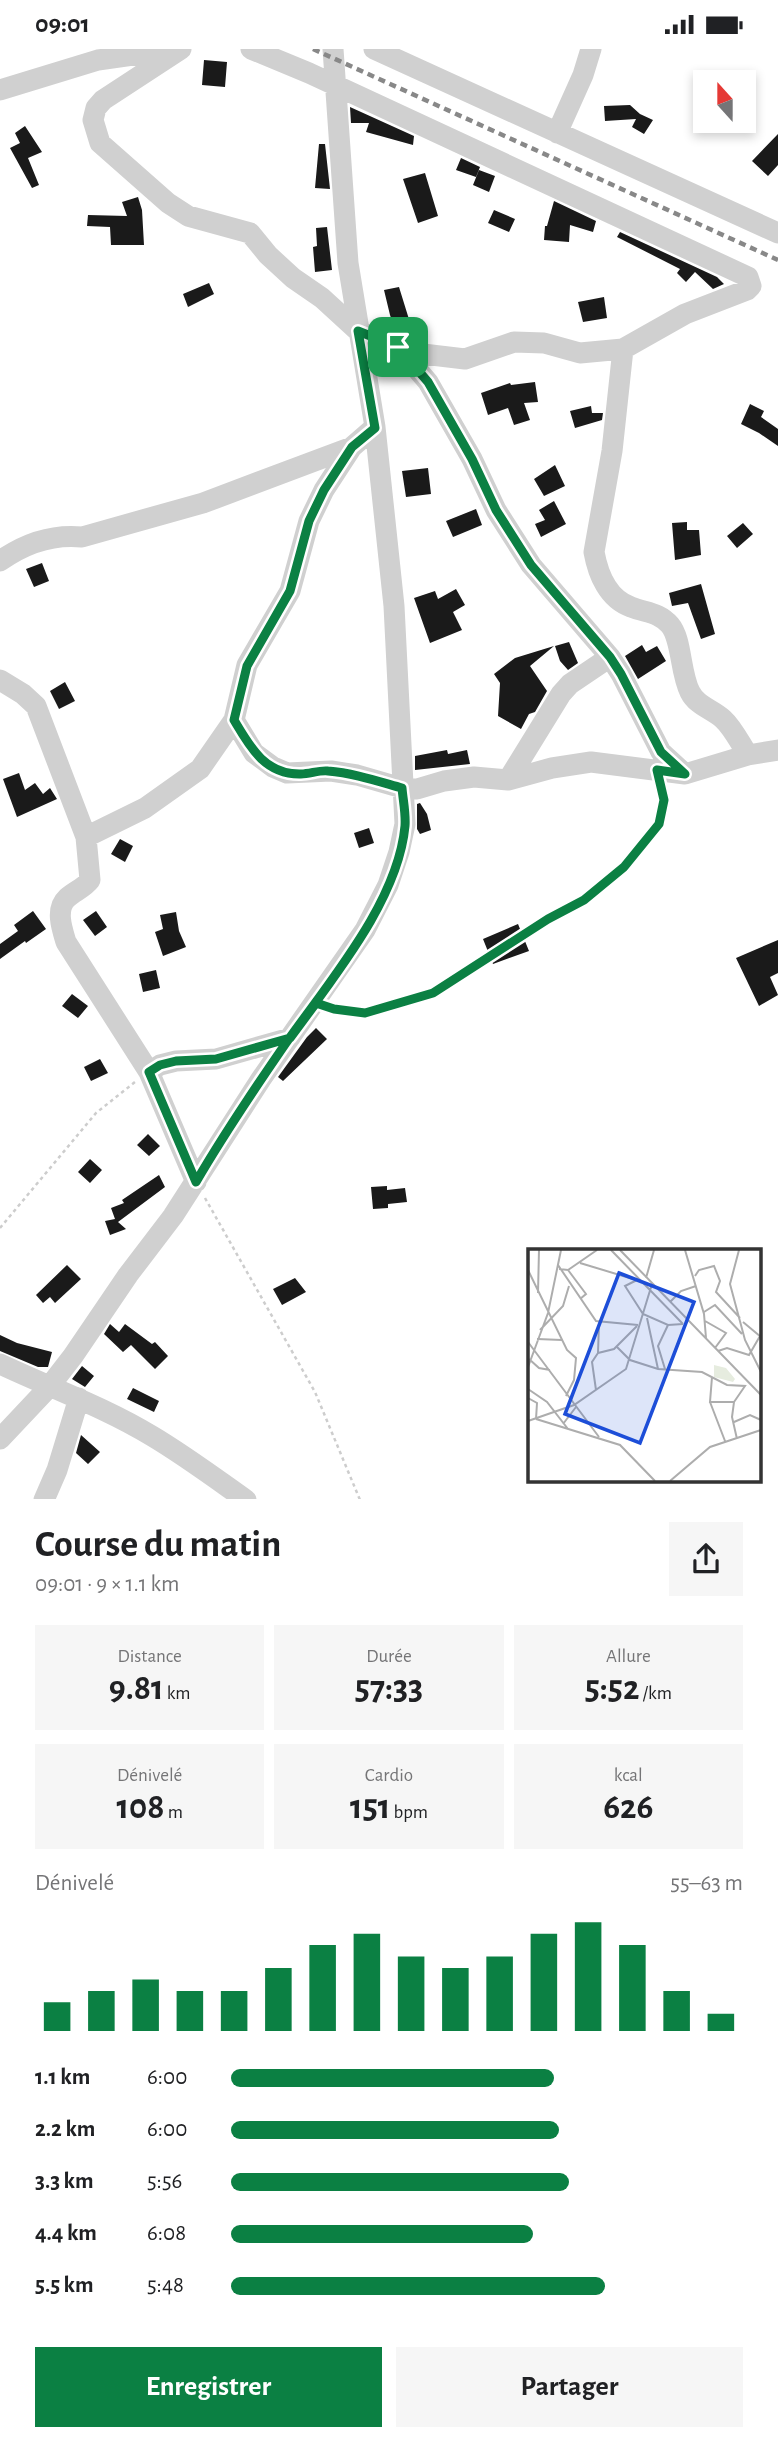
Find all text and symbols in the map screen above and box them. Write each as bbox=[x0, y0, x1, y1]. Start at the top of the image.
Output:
text: 09:01 bbox=[35, 11, 90, 37]
north arrow bbox=[693, 70, 756, 133]
map controls bbox=[693, 70, 756, 133]
pin bbox=[368, 317, 428, 377]
icon: arrive bbox=[379, 328, 417, 366]
inset map bbox=[528, 1249, 760, 1482]
button: share bbox=[669, 1522, 743, 1596]
text: Course du matin bbox=[35, 1526, 281, 1564]
text: 09:01 · 9 × 1.1 km bbox=[35, 1573, 179, 1596]
text: Distance bbox=[117, 1647, 182, 1666]
text: Durée bbox=[366, 1647, 412, 1666]
text: Allure bbox=[606, 1647, 651, 1666]
text: 9.81 bbox=[109, 1671, 164, 1706]
text: 57:33 bbox=[355, 1671, 423, 1706]
text: 5:52 bbox=[585, 1671, 639, 1706]
text: km bbox=[164, 1684, 191, 1703]
text: /km bbox=[639, 1684, 672, 1703]
text: Dénivelé bbox=[117, 1766, 182, 1785]
text: Cardio bbox=[365, 1766, 413, 1785]
text: kcal bbox=[614, 1766, 643, 1785]
text: 108 bbox=[116, 1790, 165, 1825]
text: 151 bbox=[350, 1790, 390, 1825]
text: 626 bbox=[603, 1790, 653, 1825]
text: m bbox=[165, 1803, 183, 1822]
text: bpm bbox=[390, 1803, 428, 1822]
text: Dénivelé bbox=[35, 1872, 114, 1895]
text: 55–63 m bbox=[670, 1872, 743, 1895]
text: 1.1 km bbox=[35, 2066, 90, 2089]
text: 6:00 bbox=[147, 2066, 187, 2089]
text: 2.2 km bbox=[35, 2118, 95, 2141]
text: 6:00 bbox=[147, 2118, 187, 2141]
text: 3.3 km bbox=[35, 2170, 94, 2193]
text: 5:56 bbox=[147, 2170, 182, 2193]
text: 4.4 km bbox=[35, 2222, 97, 2245]
text: 6:08 bbox=[147, 2222, 186, 2245]
text: 5.5 km bbox=[35, 2274, 94, 2297]
text: 5:48 bbox=[147, 2274, 184, 2297]
button: Enregistrer bbox=[35, 2347, 382, 2427]
button: Partager bbox=[396, 2347, 743, 2427]

